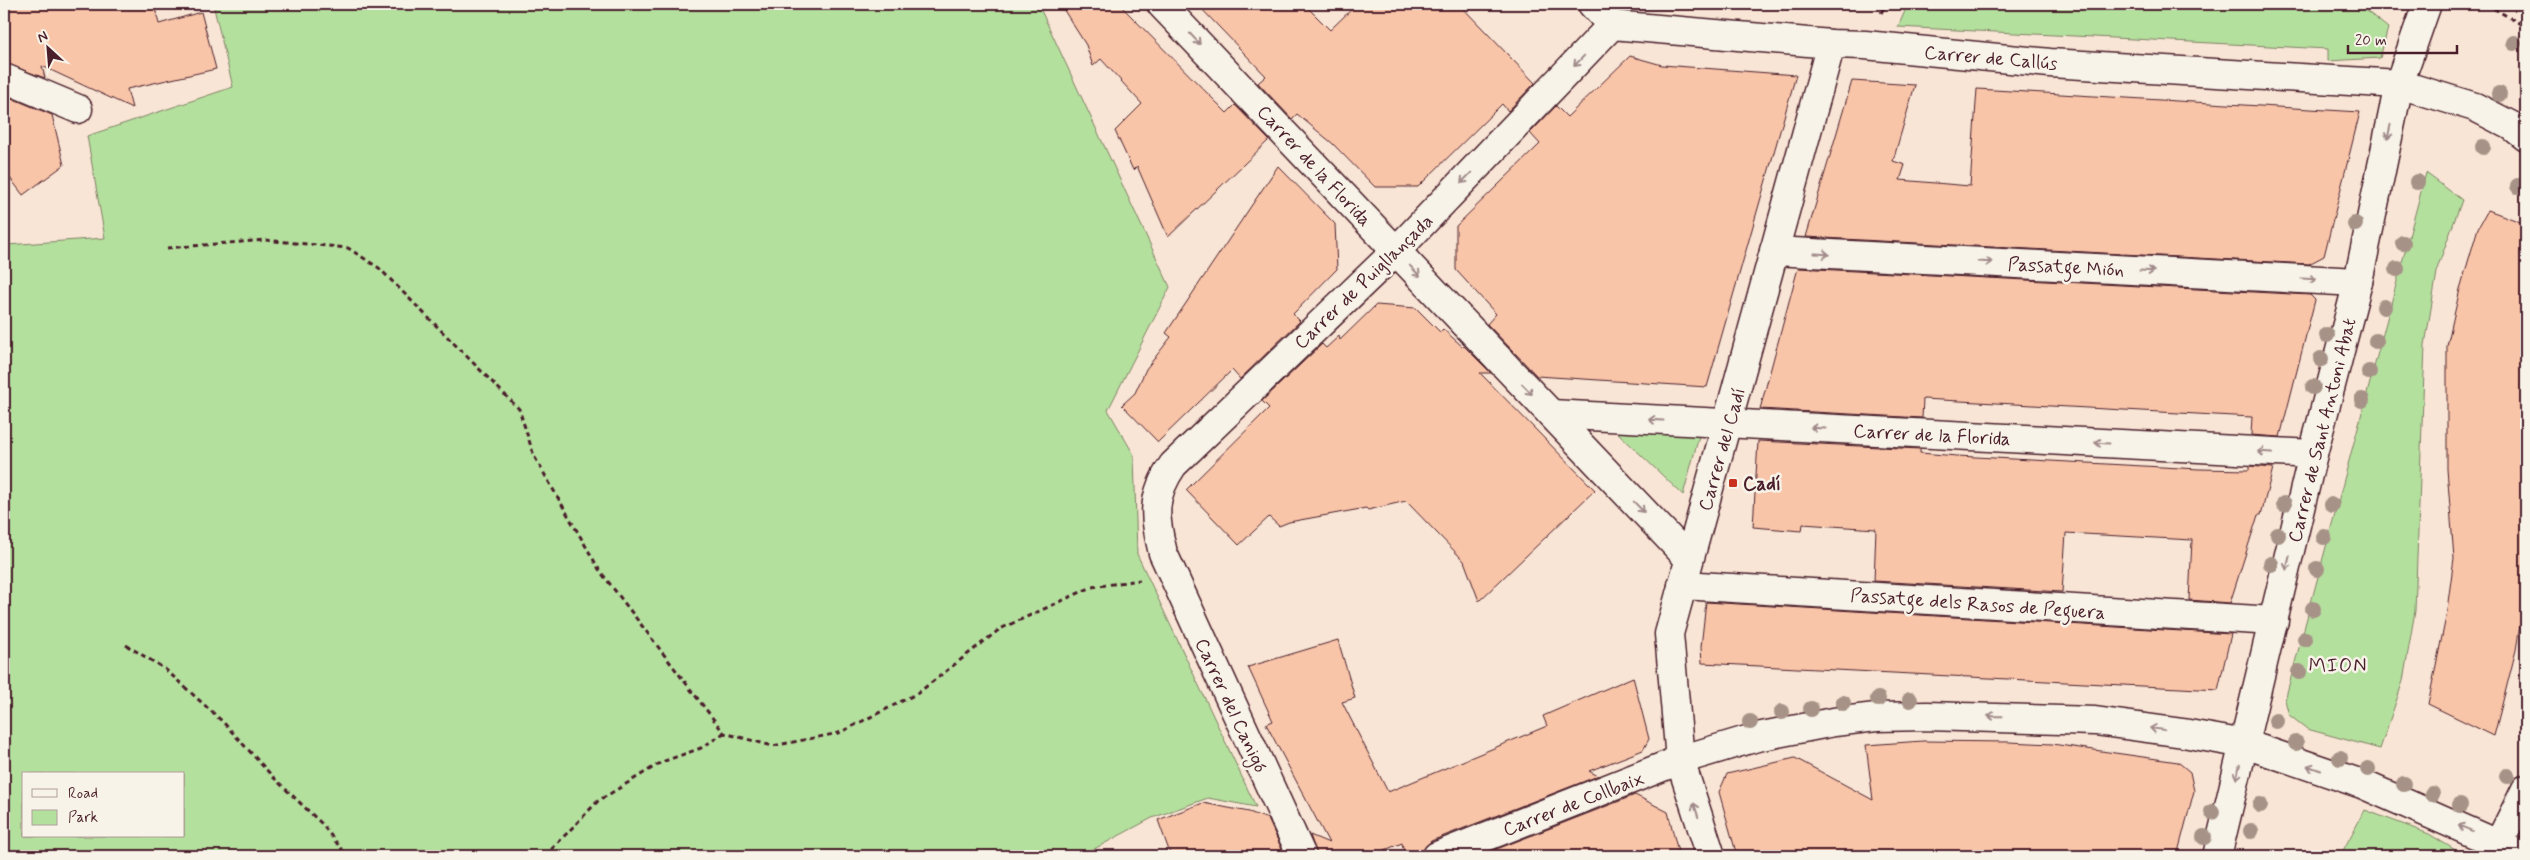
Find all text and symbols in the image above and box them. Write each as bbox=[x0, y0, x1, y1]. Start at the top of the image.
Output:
north arrow bbox=[22, 22, 72, 72]
scale bar bbox=[2348, 22, 2456, 54]
text: N bbox=[35, 27, 51, 47]
text: 20 m bbox=[2355, 31, 2387, 51]
one-way arrow bbox=[1189, 33, 1201, 45]
street label: Carrer de Callús bbox=[1923, 40, 2059, 77]
one-way arrow bbox=[1573, 54, 1585, 67]
street label: Carrer de la Florida bbox=[1251, 100, 1377, 232]
one-way arrow bbox=[2384, 124, 2394, 140]
one-way arrow bbox=[1460, 172, 1473, 184]
street label: Carrer de Puigllançada bbox=[1289, 209, 1440, 356]
one-way arrow bbox=[1814, 249, 1830, 258]
street label: Passatge Mión bbox=[2007, 252, 2125, 286]
one-way arrow bbox=[1976, 258, 1992, 267]
one-way arrow bbox=[1409, 265, 1421, 278]
one-way arrow bbox=[2139, 266, 2155, 275]
one-way arrow bbox=[2300, 274, 2317, 284]
street label: Carrer de Sant Antoni Abat bbox=[2282, 315, 2362, 545]
one-way arrow bbox=[1521, 383, 1533, 396]
street label: Carrer del Cadí bbox=[1693, 385, 1752, 514]
one-way arrow bbox=[1648, 415, 1664, 424]
street label: Carrer de la Florida bbox=[1853, 419, 2011, 452]
one-way arrow bbox=[1810, 424, 1826, 433]
one-way arrow bbox=[2095, 439, 2111, 448]
one-way arrow bbox=[2257, 447, 2273, 456]
place label: Cadí bbox=[1743, 472, 1781, 497]
marker: Cadí bbox=[1727, 477, 1739, 489]
one-way arrow bbox=[1633, 501, 1645, 513]
one-way arrow bbox=[2283, 554, 2292, 570]
street label: Passatge dels Rasos de Peguera bbox=[1849, 583, 2106, 629]
street label: Carrer del Canigó bbox=[1187, 634, 1273, 778]
district label: MION bbox=[2309, 653, 2367, 680]
one-way arrow bbox=[1987, 712, 2003, 721]
one-way arrow bbox=[2149, 724, 2165, 734]
one-way arrow bbox=[2306, 762, 2322, 772]
one-way arrow bbox=[2233, 763, 2242, 779]
street label: Carrer de Collbaix bbox=[1499, 766, 1648, 843]
legend bbox=[22, 772, 185, 838]
text: Road bbox=[68, 784, 98, 804]
one-way arrow bbox=[1690, 802, 1700, 818]
text: Park bbox=[68, 808, 98, 828]
one-way arrow bbox=[2458, 823, 2473, 833]

